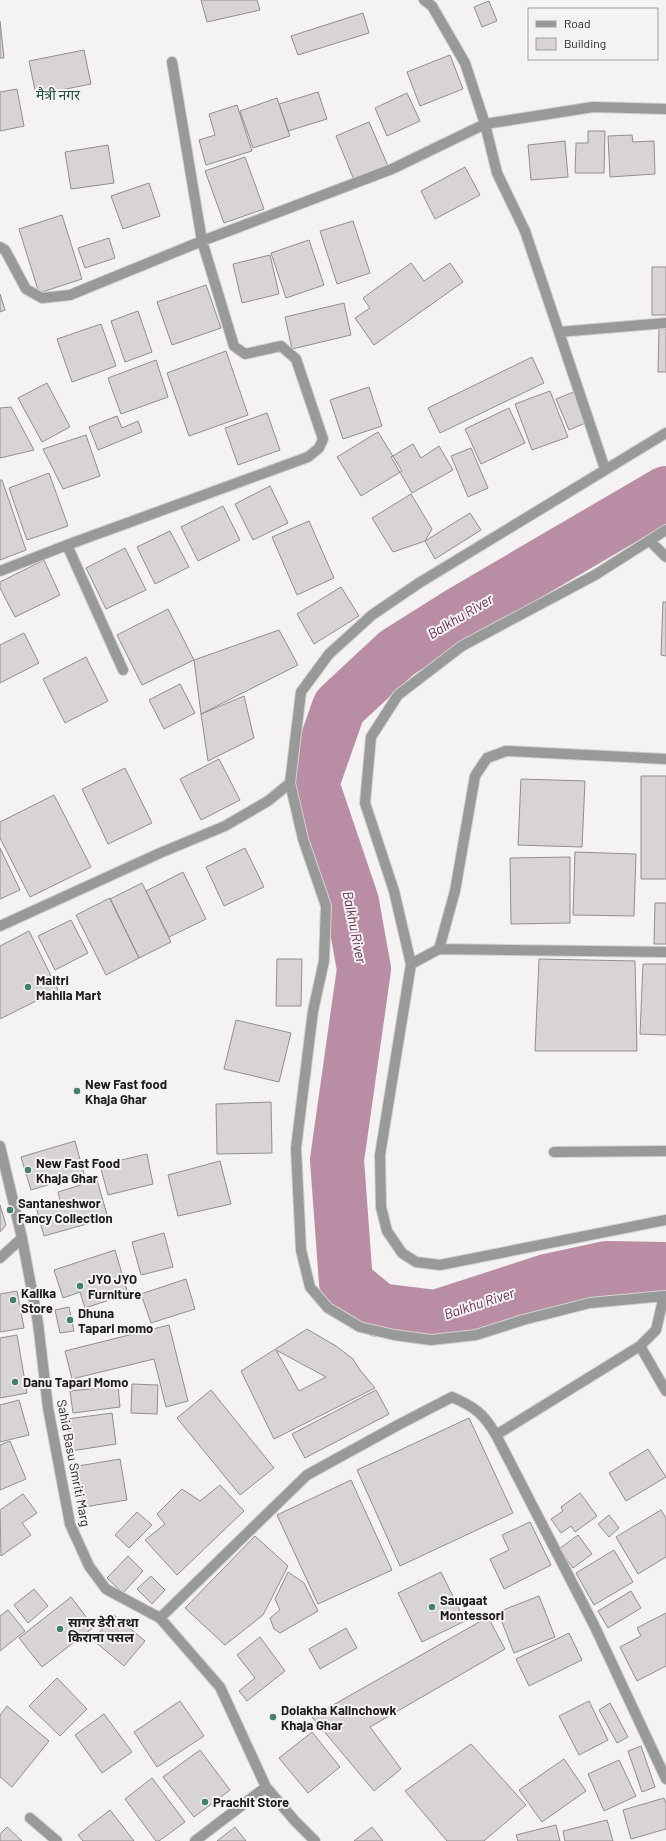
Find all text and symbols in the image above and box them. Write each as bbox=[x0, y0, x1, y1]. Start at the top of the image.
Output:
legend bbox=[528, 8, 658, 60]
text: Road bbox=[564, 16, 591, 30]
text: Building bbox=[564, 36, 606, 50]
district label: मैत्री नगर bbox=[36, 86, 80, 103]
water label: Balkhu River bbox=[424, 589, 497, 642]
water label: Balkhu River bbox=[340, 889, 371, 966]
place label: Maitri Mahila Mart bbox=[36, 972, 101, 1003]
marker: Maitri Mahila Mart bbox=[23, 982, 33, 992]
place label: New Fast food Khaja Ghar bbox=[85, 1076, 167, 1107]
marker: New Fast food Khaja Ghar bbox=[72, 1086, 82, 1096]
place label: New Fast Food Khaja Ghar bbox=[36, 1155, 120, 1186]
marker: New Fast Food Khaja Ghar bbox=[23, 1165, 33, 1175]
place label: Santaneshwor Fancy Collection bbox=[18, 1195, 113, 1226]
marker: Santaneshwor Fancy Collection bbox=[5, 1205, 15, 1215]
place label: JYO JYO Furniture bbox=[88, 1271, 141, 1302]
marker: JYO JYO Furniture bbox=[75, 1281, 85, 1291]
water label: Balkhu River bbox=[442, 1283, 517, 1322]
place label: Kalika Store bbox=[21, 1285, 56, 1316]
marker: Kalika Store bbox=[8, 1295, 18, 1305]
place label: Dhuna Tapari momo bbox=[78, 1305, 153, 1336]
marker: Dhuna Tapari momo bbox=[65, 1315, 75, 1325]
place label: Danu Tapari Momo bbox=[23, 1374, 128, 1390]
marker: Danu Tapari Momo bbox=[10, 1377, 20, 1387]
street label: Sahid Basu Smriti Marg bbox=[54, 1398, 94, 1528]
place label: Saugaat Montessori bbox=[440, 1592, 504, 1623]
marker: Saugaat Montessori bbox=[427, 1602, 437, 1612]
place label: सागर डेरी तथा किराना पसल bbox=[68, 1614, 140, 1645]
marker: सागर डेरी तथा किराना पसल bbox=[55, 1624, 65, 1634]
place label: Dolakha Kalinchowk Khaja Ghar bbox=[281, 1702, 396, 1733]
marker: Dolakha Kalinchowk Khaja Ghar bbox=[268, 1712, 278, 1722]
place label: Prachit Store bbox=[213, 1794, 289, 1810]
marker: Prachit Store bbox=[200, 1797, 210, 1807]

